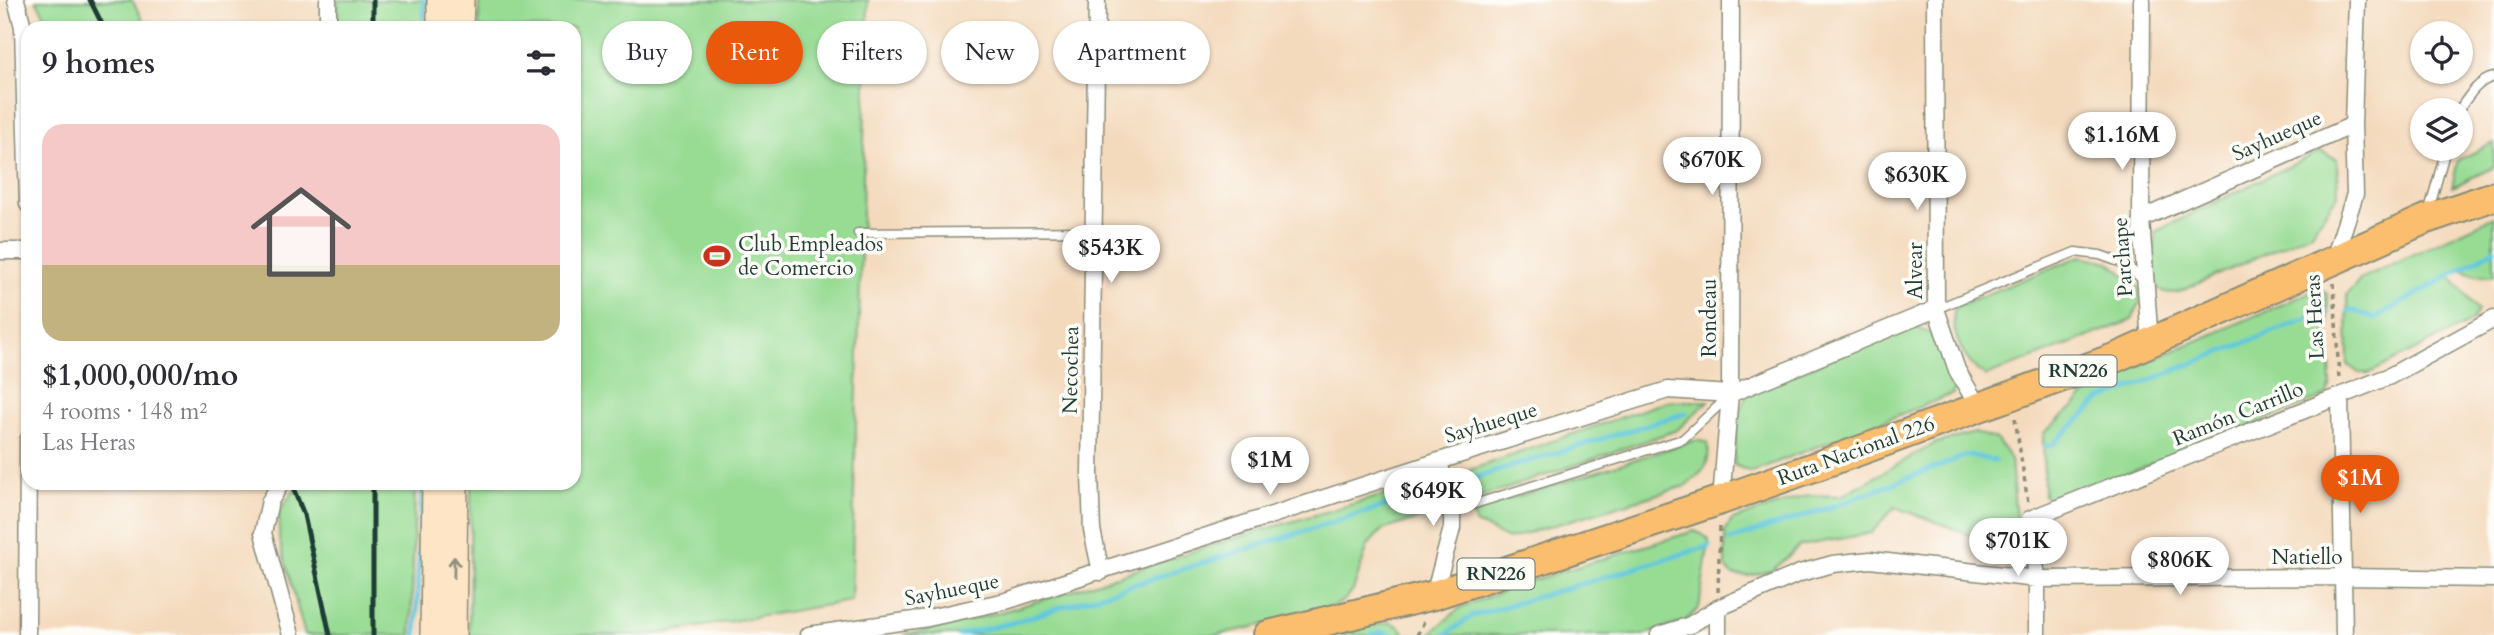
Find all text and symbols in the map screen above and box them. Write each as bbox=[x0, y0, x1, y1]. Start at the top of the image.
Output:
chip: Buy bbox=[602, 21, 692, 84]
chip: Rent bbox=[706, 21, 803, 84]
chip: Filters bbox=[817, 21, 927, 84]
chip: New bbox=[941, 21, 1039, 84]
chip: Apartment bbox=[1053, 21, 1210, 84]
map controls bbox=[2410, 21, 2473, 161]
button: locate bbox=[2410, 21, 2473, 84]
text: 9 homes bbox=[42, 43, 155, 84]
icon: filters bbox=[522, 44, 560, 82]
button: layers bbox=[2410, 98, 2473, 161]
street label: Sayhueque bbox=[2227, 103, 2327, 169]
pin: $1.16M bbox=[2065, 113, 2179, 172]
text: $1.16M bbox=[2084, 119, 2160, 150]
pin: $670K bbox=[1663, 138, 1761, 197]
text: $670K bbox=[1679, 144, 1745, 175]
pin: $630K bbox=[1868, 152, 1966, 212]
text: $630K bbox=[1884, 159, 1950, 190]
icon: home bbox=[238, 169, 364, 295]
street label: Parchape bbox=[2106, 216, 2140, 298]
pin: $543K bbox=[1062, 226, 1160, 285]
place label: Club Empleados de Comercio bbox=[738, 230, 883, 283]
text: $543K bbox=[1078, 232, 1144, 263]
sports icon: Club Empleados de Comercio bbox=[702, 241, 732, 271]
street label: Alvear bbox=[1901, 242, 1930, 300]
street label: Las Heras bbox=[2298, 274, 2332, 360]
street label: Rondeau bbox=[1695, 278, 1724, 358]
street label: Necochea bbox=[1056, 326, 1086, 414]
text: $1,000,000/mo bbox=[42, 355, 238, 396]
road number: RN226 bbox=[2039, 356, 2116, 386]
street label: Ramón Carrillo bbox=[2168, 375, 2308, 453]
street label: Sayhueque bbox=[1441, 395, 1541, 451]
text: 4 rooms · 148 m² bbox=[42, 396, 207, 427]
street label: Ruta Nacional 226 bbox=[1773, 409, 1939, 493]
text: Las Heras bbox=[42, 427, 135, 458]
pin: $1M bbox=[1236, 438, 1304, 497]
text: $1M bbox=[1247, 444, 1293, 475]
pin: $1M bbox=[2326, 456, 2394, 515]
text: $1M bbox=[2337, 462, 2383, 493]
pin: $649K bbox=[1384, 468, 1482, 528]
text: $649K bbox=[1400, 475, 1466, 506]
pin: $701K bbox=[1969, 518, 2067, 578]
text: $701K bbox=[1985, 525, 2051, 556]
pin: $806K bbox=[2131, 538, 2229, 597]
street label: Natiello bbox=[2271, 543, 2343, 572]
text: $806K bbox=[2147, 544, 2213, 575]
one-way arrow bbox=[448, 556, 461, 579]
road number: RN226 bbox=[1458, 558, 1534, 590]
street label: Sayhueque bbox=[902, 567, 1002, 613]

